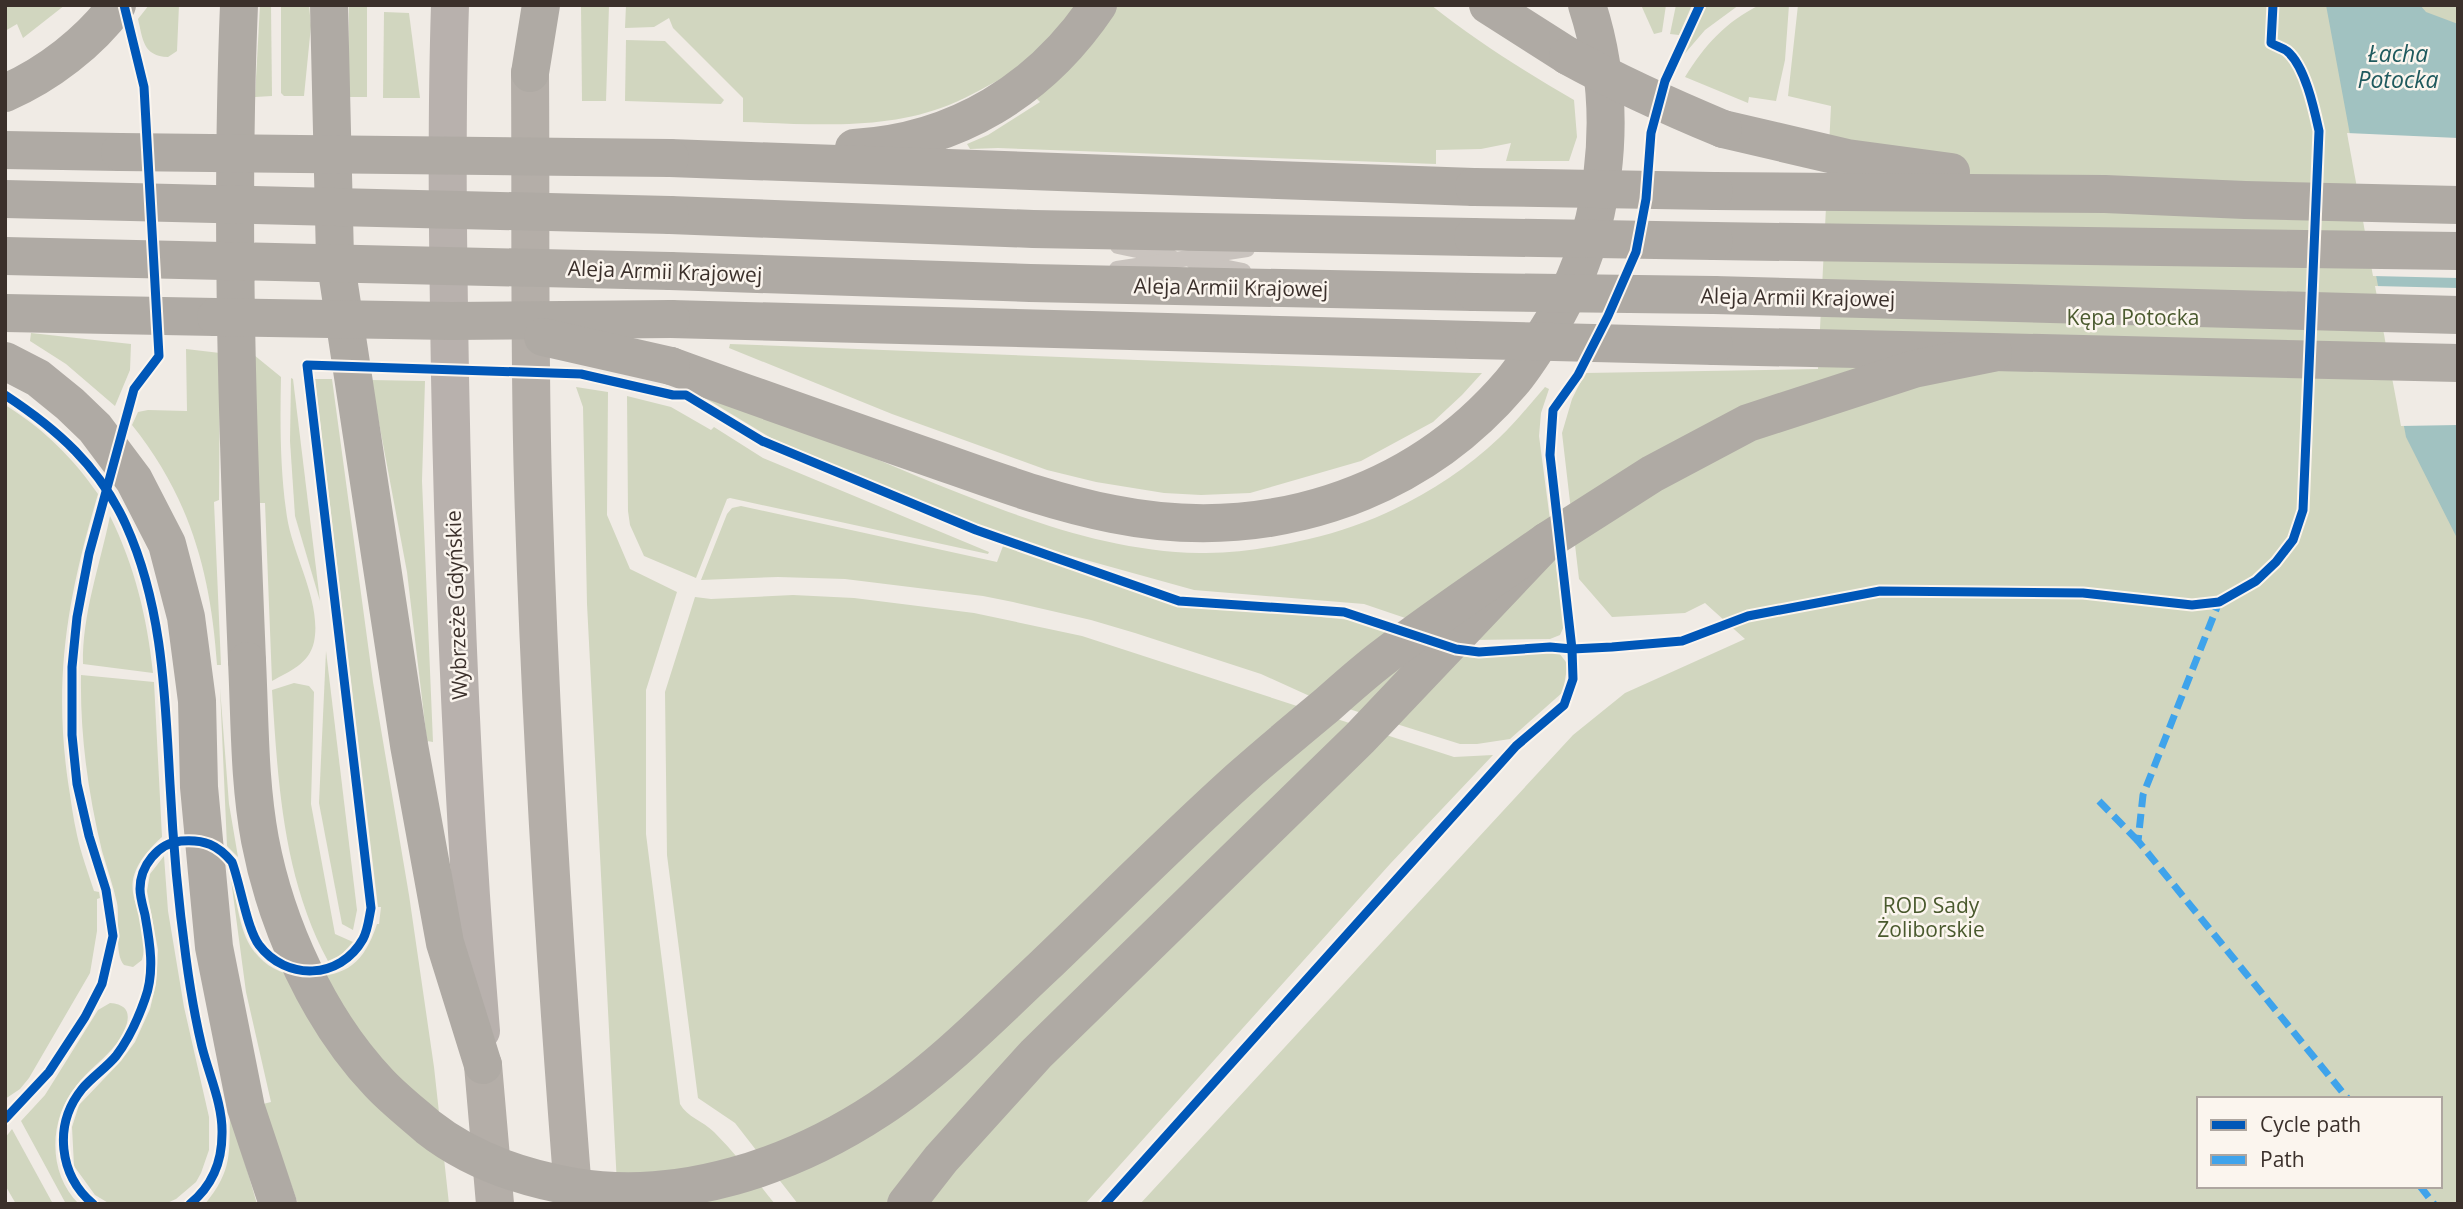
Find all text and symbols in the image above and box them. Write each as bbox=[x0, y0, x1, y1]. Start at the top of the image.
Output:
water label: Łacha Potocka bbox=[2357, 37, 2439, 95]
street label: Aleja Armii Krajowej bbox=[567, 254, 763, 288]
street label: Aleja Armii Krajowej bbox=[1133, 271, 1329, 303]
street label: Aleja Armii Krajowej bbox=[1700, 281, 1896, 313]
park label: Kępa Potocka bbox=[2067, 303, 2199, 331]
street label: Wybrzeże Gdyńskie bbox=[439, 510, 473, 700]
park label: ROD Sady Żoliborskie bbox=[1877, 891, 1985, 943]
legend bbox=[2197, 1097, 2442, 1188]
text: Cycle path bbox=[2260, 1110, 2361, 1138]
text: Path bbox=[2260, 1145, 2305, 1173]

